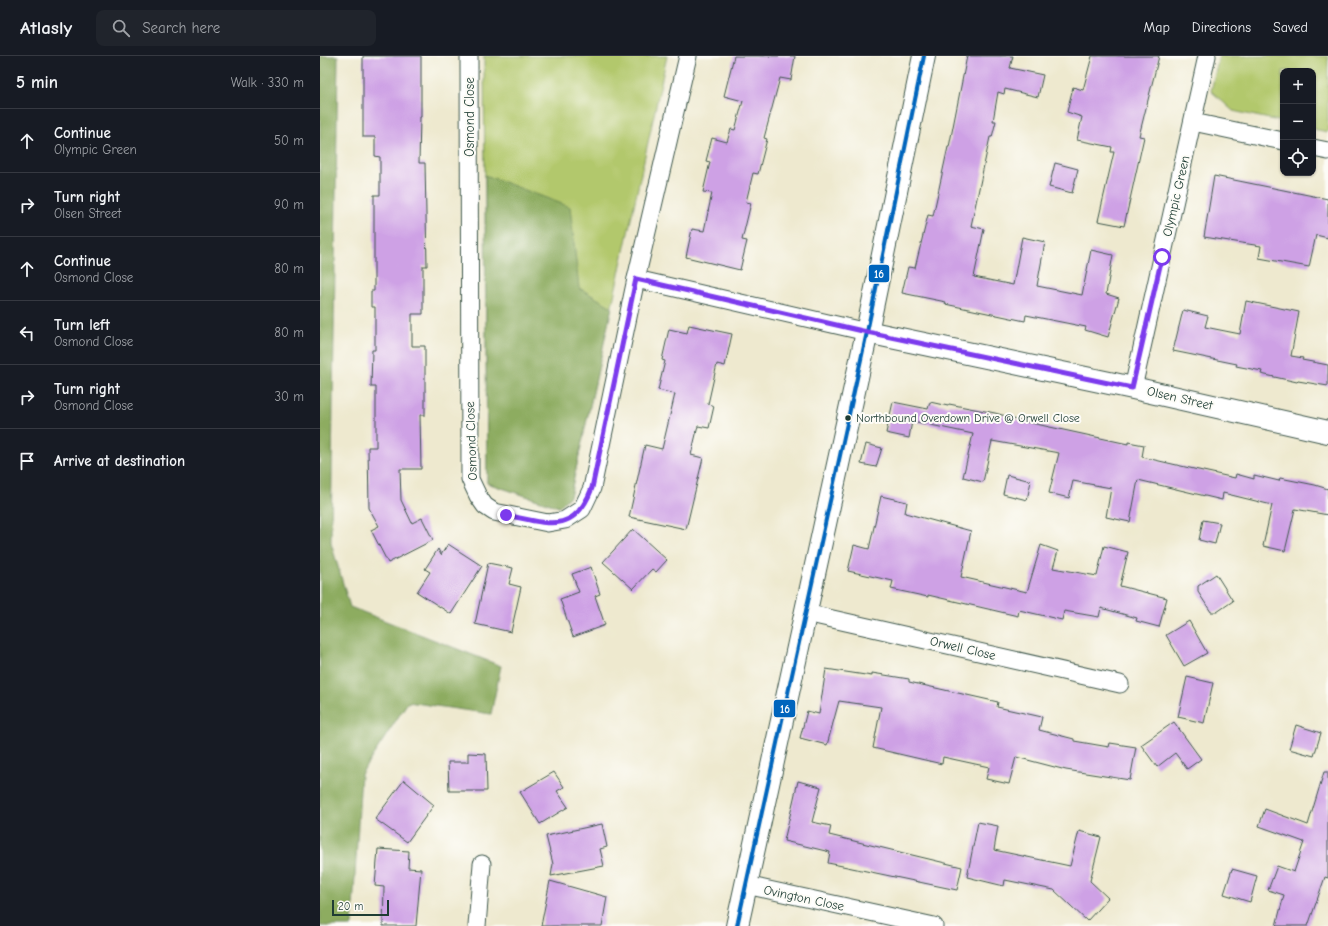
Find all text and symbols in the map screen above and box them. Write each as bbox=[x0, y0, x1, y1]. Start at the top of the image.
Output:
search box bbox=[96, 10, 376, 46]
text: Atlasly bbox=[20, 17, 72, 39]
icon: search bbox=[110, 17, 132, 39]
text: Search here bbox=[142, 19, 220, 37]
text: Map bbox=[1143, 19, 1170, 36]
text: Directions bbox=[1192, 19, 1251, 36]
text: Saved bbox=[1273, 19, 1308, 36]
map controls bbox=[1280, 68, 1316, 176]
button: + bbox=[1280, 68, 1316, 104]
text: 5 min bbox=[16, 73, 58, 92]
text: Walk · 330 m bbox=[231, 75, 304, 90]
street label: Osmond Close bbox=[462, 77, 477, 157]
button: − bbox=[1280, 104, 1316, 140]
text: Continue bbox=[54, 124, 111, 142]
icon: ahead bbox=[16, 130, 38, 152]
text: 50 m bbox=[274, 133, 304, 148]
button: locate bbox=[1280, 140, 1316, 176]
text: Olympic Green bbox=[54, 142, 137, 157]
street label: Olympic Green bbox=[1159, 154, 1193, 238]
text: Turn right bbox=[54, 188, 120, 206]
icon: right bbox=[16, 194, 38, 216]
text: 90 m bbox=[274, 197, 304, 212]
text: Olsen Street bbox=[54, 206, 121, 221]
route start bbox=[1153, 248, 1171, 266]
text: Continue bbox=[54, 252, 111, 270]
icon: ahead bbox=[16, 258, 38, 280]
text: 80 m bbox=[274, 261, 304, 276]
line badge: 16 bbox=[868, 264, 890, 283]
text: 16 bbox=[874, 268, 884, 281]
text: Osmond Close bbox=[54, 270, 133, 285]
text: Turn left bbox=[54, 316, 110, 334]
icon: left bbox=[16, 322, 38, 344]
text: 80 m bbox=[274, 325, 304, 340]
text: Osmond Close bbox=[54, 334, 133, 349]
text: Turn right bbox=[54, 380, 120, 398]
street label: Olsen Street bbox=[1146, 383, 1216, 413]
icon: right bbox=[16, 386, 38, 408]
text: 30 m bbox=[274, 389, 304, 404]
text: Osmond Close bbox=[54, 398, 133, 413]
street label: Osmond Close bbox=[462, 401, 480, 481]
place label: Northbound Overdown Drive @ Orwell Close bbox=[856, 411, 1080, 425]
marker: Northbound Overdown Drive @ Orwell Close bbox=[843, 413, 853, 423]
icon: arrive bbox=[16, 450, 38, 472]
text: Arrive at destination bbox=[54, 452, 185, 470]
route end bbox=[497, 506, 515, 524]
street label: Orwell Close bbox=[929, 633, 998, 663]
line badge: 16 bbox=[773, 699, 796, 718]
text: 16 bbox=[780, 703, 790, 716]
street label: Ovington Close bbox=[762, 882, 846, 914]
scale bar bbox=[332, 898, 389, 917]
text: 20 m bbox=[338, 900, 363, 913]

